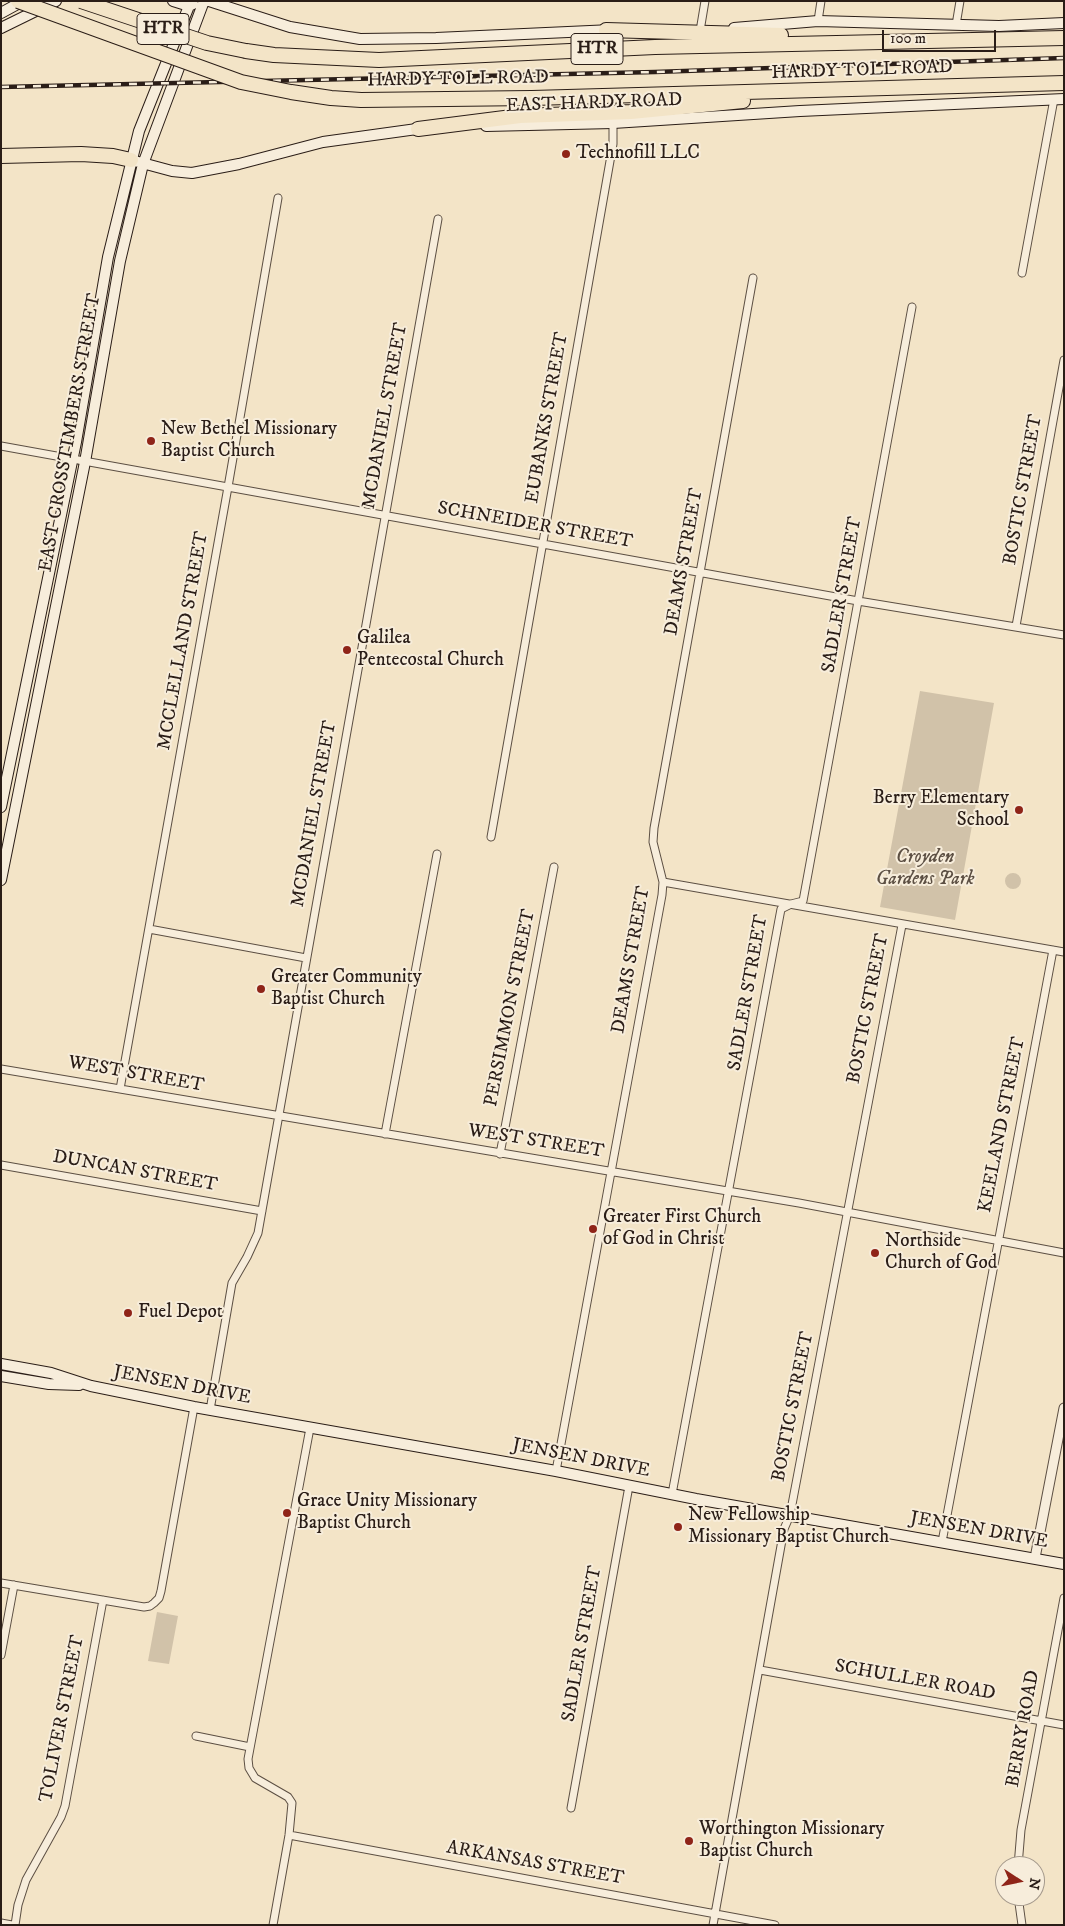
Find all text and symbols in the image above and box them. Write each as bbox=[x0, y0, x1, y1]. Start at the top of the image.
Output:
road number: HTR bbox=[137, 13, 189, 44]
scale bar bbox=[885, 20, 999, 52]
text: 100 m bbox=[890, 29, 926, 48]
road number: HTR bbox=[571, 34, 623, 64]
street label: HARDY TOLL ROAD bbox=[771, 56, 953, 86]
street label: HARDY TOLL ROAD bbox=[367, 67, 549, 93]
street label: EAST HARDY ROAD bbox=[505, 90, 683, 118]
place label: Technofill LLC bbox=[576, 143, 700, 165]
marker: Technofill LLC bbox=[560, 148, 572, 160]
street label: EAST CROSSTIMBERS STREET bbox=[35, 292, 107, 574]
street label: MCDANIEL STREET bbox=[358, 321, 414, 511]
street label: EUBANKS STREET bbox=[522, 331, 574, 505]
street label: BOSTIC STREET bbox=[1000, 413, 1048, 567]
place label: New Bethel Missionary Baptist Church bbox=[161, 419, 337, 463]
marker: New Bethel Missionary Baptist Church bbox=[145, 435, 157, 447]
street label: DEAMS STREET bbox=[661, 487, 709, 637]
street label: SCHNEIDER STREET bbox=[436, 498, 634, 554]
street label: SADLER STREET bbox=[818, 515, 868, 675]
street label: MCCLELLAND STREET bbox=[154, 530, 214, 752]
place label: Galilea Pentecostal Church bbox=[357, 628, 504, 672]
marker: Galilea Pentecostal Church bbox=[341, 644, 353, 656]
street label: MCDANIEL STREET bbox=[287, 719, 343, 909]
place label: Berry Elementary School bbox=[873, 788, 1009, 832]
marker: Berry Elementary School bbox=[1013, 804, 1025, 816]
park label: Croyden Gardens Park bbox=[876, 847, 974, 891]
street label: DEAMS STREET bbox=[608, 885, 656, 1035]
street label: PERSIMMON STREET bbox=[481, 907, 541, 1109]
street label: SADLER STREET bbox=[724, 913, 774, 1073]
street label: BOSTIC STREET bbox=[843, 932, 895, 1086]
place label: Greater Community Baptist Church bbox=[271, 967, 422, 1011]
marker: Greater Community Baptist Church bbox=[255, 983, 267, 995]
street label: KEELAND STREET bbox=[975, 1035, 1031, 1215]
street label: WEST STREET bbox=[66, 1052, 206, 1098]
street label: WEST STREET bbox=[466, 1120, 606, 1164]
street label: DUNCAN STREET bbox=[51, 1146, 219, 1198]
place label: Greater First Church of God in Christ bbox=[603, 1207, 761, 1251]
marker: Greater First Church of God in Christ bbox=[587, 1223, 599, 1235]
place label: Northside Church of God bbox=[885, 1231, 997, 1275]
marker: Northside Church of God bbox=[869, 1247, 881, 1259]
place label: Fuel Depot bbox=[138, 1302, 223, 1324]
marker: Fuel Depot bbox=[122, 1307, 134, 1319]
street label: BOSTIC STREET bbox=[768, 1330, 820, 1484]
street label: JENSEN DRIVE bbox=[111, 1361, 253, 1411]
street label: JENSEN DRIVE bbox=[510, 1434, 652, 1484]
place label: Grace Unity Missionary Baptist Church bbox=[297, 1491, 477, 1535]
place label: New Fellowship Missionary Baptist Church bbox=[688, 1505, 889, 1549]
marker: Grace Unity Missionary Baptist Church bbox=[281, 1507, 293, 1519]
street label: JENSEN DRIVE bbox=[908, 1508, 1050, 1554]
marker: New Fellowship Missionary Baptist Church bbox=[672, 1521, 684, 1533]
street label: SADLER STREET bbox=[558, 1564, 608, 1724]
street label: TOLIVER STREET bbox=[36, 1634, 90, 1804]
street label: SCHULLER ROAD bbox=[833, 1656, 997, 1706]
street label: BERRY ROAD bbox=[1002, 1669, 1046, 1789]
place label: Worthington Missionary Baptist Church bbox=[699, 1819, 884, 1863]
marker: Worthington Missionary Baptist Church bbox=[683, 1835, 695, 1847]
street label: ARKANSAS STREET bbox=[444, 1837, 626, 1891]
north arrow bbox=[995, 1856, 1045, 1906]
text: N bbox=[1024, 1876, 1044, 1891]

